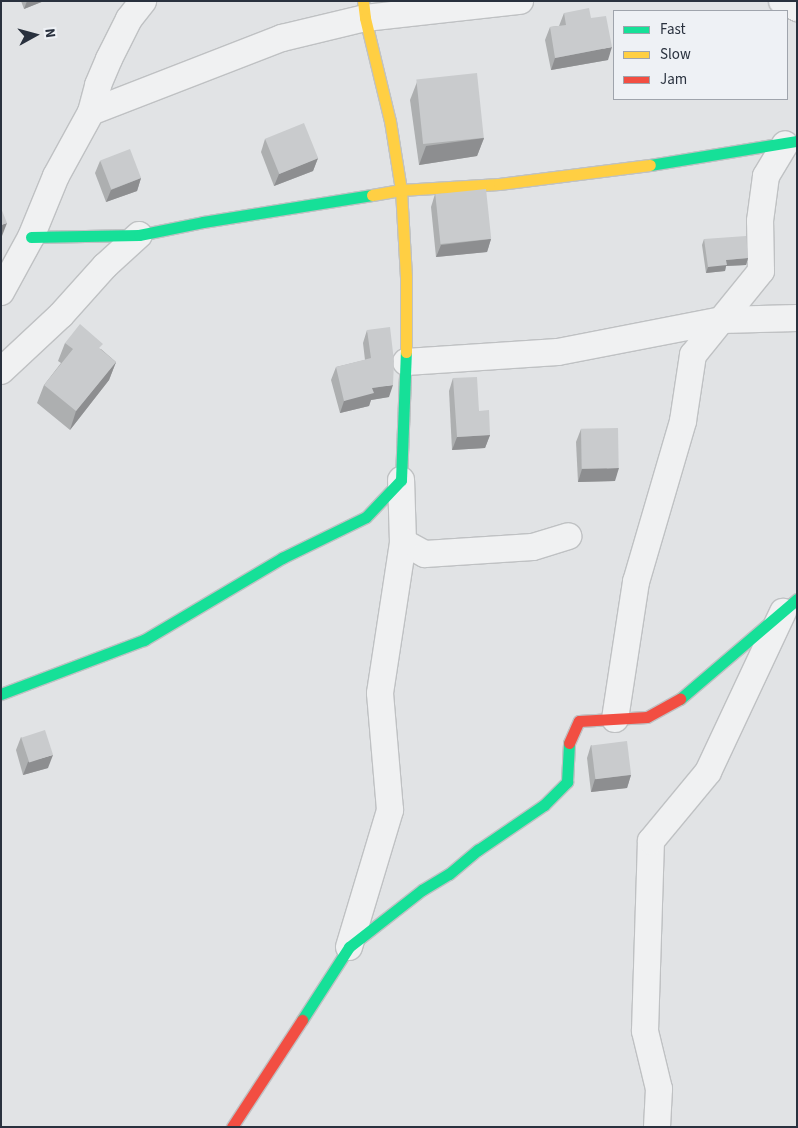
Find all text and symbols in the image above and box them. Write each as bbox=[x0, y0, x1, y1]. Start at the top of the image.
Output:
north arrow bbox=[10, 10, 60, 60]
legend bbox=[613, 10, 788, 100]
text: Fast bbox=[660, 19, 686, 40]
text: N bbox=[39, 27, 60, 39]
text: Slow bbox=[660, 44, 691, 65]
text: Jam bbox=[660, 69, 687, 90]

